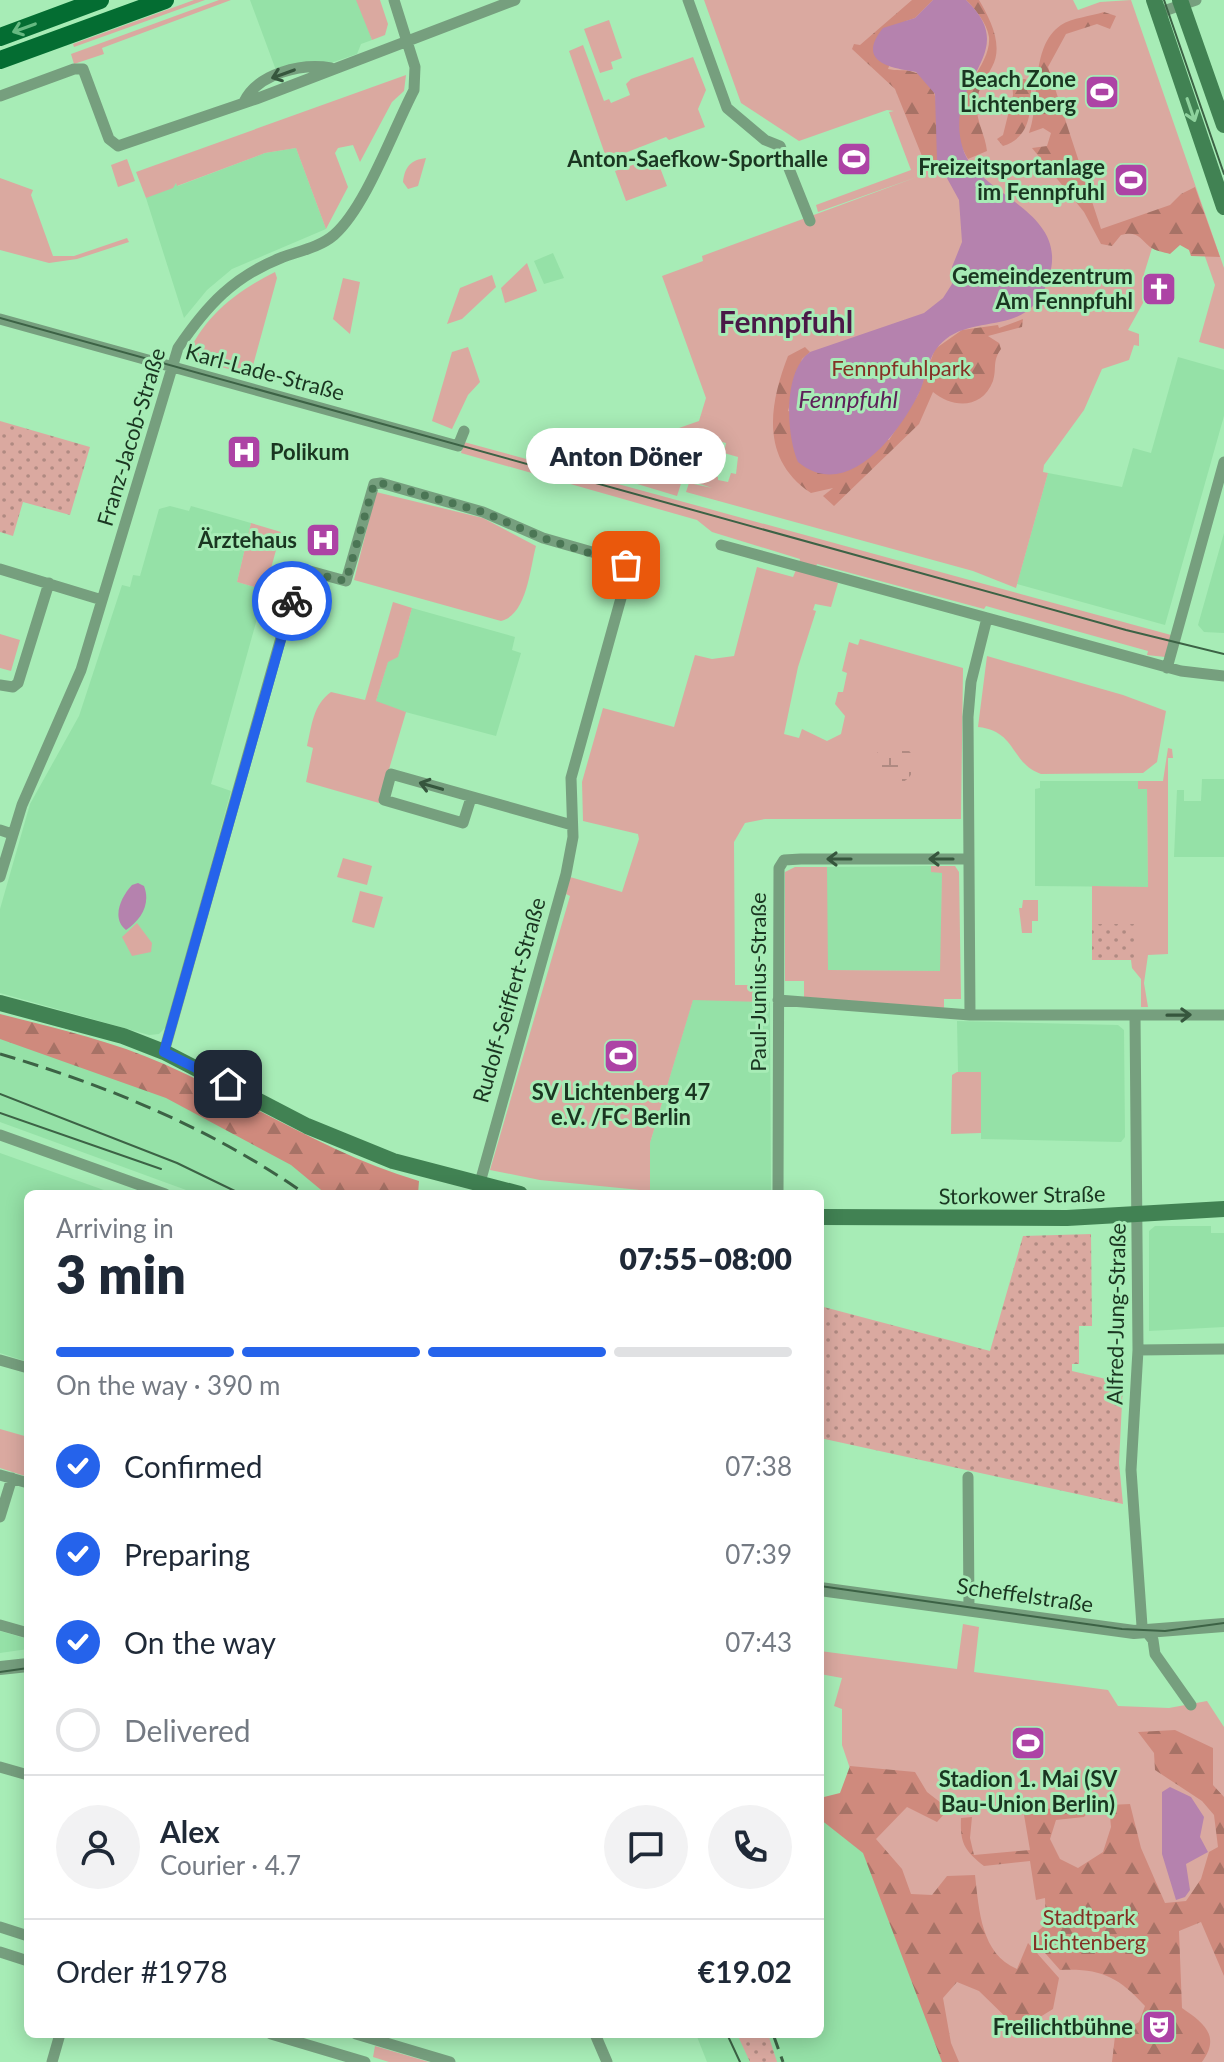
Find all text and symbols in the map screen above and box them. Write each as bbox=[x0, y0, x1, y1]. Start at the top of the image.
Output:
one-way arrow bbox=[12, 22, 36, 36]
place label: Beach Zone Lichtenberg bbox=[960, 65, 1076, 117]
one-way arrow bbox=[271, 68, 296, 82]
sports icon: Beach Zone Lichtenberg bbox=[1083, 73, 1121, 111]
one-way arrow bbox=[1184, 96, 1199, 122]
sports icon: Anton-Saefkow-Sporthalle bbox=[835, 140, 873, 178]
place label: Anton-Saefkow-Sporthalle bbox=[566, 145, 828, 172]
place label: Freizeitsportanlage im Fennpfuhl bbox=[918, 153, 1105, 205]
sports icon: Freizeitsportanlage im Fennpfuhl bbox=[1112, 161, 1150, 199]
place label: Gemeindezentrum Am Fennpfuhl bbox=[952, 262, 1133, 314]
church icon: Gemeindezentrum Am Fennpfuhl bbox=[1140, 270, 1178, 308]
district label: Fennpfuhl bbox=[719, 303, 853, 339]
street label: Karl-Lade-Straße bbox=[183, 337, 348, 406]
street label: Franz-Jacob-Straße bbox=[91, 345, 170, 529]
park label: Fennpfuhlpark bbox=[831, 354, 972, 381]
water label: Fennpfuhl bbox=[798, 384, 898, 413]
callout: Anton Döner bbox=[526, 429, 726, 485]
hospital icon: Polikum bbox=[225, 433, 263, 471]
place label: Polikum bbox=[270, 438, 349, 465]
text: Anton Döner bbox=[550, 440, 702, 472]
hospital icon: Ärztehaus bbox=[304, 521, 342, 559]
place label: Ärztehaus bbox=[197, 526, 297, 553]
pin bbox=[592, 531, 660, 599]
icon: bag bbox=[604, 543, 648, 587]
courier bbox=[252, 561, 332, 641]
icon: bike bbox=[270, 579, 314, 623]
one-way arrow bbox=[419, 778, 444, 792]
one-way arrow bbox=[826, 851, 853, 867]
one-way arrow bbox=[928, 851, 955, 867]
street label: Paul-Junius-Straße bbox=[744, 892, 771, 1072]
street label: Rudolf-Seiffert-Straße bbox=[466, 894, 551, 1106]
one-way arrow bbox=[1165, 1007, 1192, 1023]
sports icon: SV Lichtenberg 47 e.V. /FC Berlin bbox=[602, 1037, 640, 1075]
pin bbox=[194, 1050, 262, 1118]
icon: home bbox=[206, 1062, 250, 1106]
place label: SV Lichtenberg 47 e.V. /FC Berlin bbox=[532, 1078, 710, 1130]
street label: Storkower Straße bbox=[938, 1180, 1106, 1209]
text: Arriving in bbox=[56, 1212, 174, 1244]
street label: Alfred-Jung-Straße bbox=[1100, 1223, 1131, 1405]
text: 07:55–08:00 bbox=[619, 1240, 792, 1276]
text: 3 min bbox=[56, 1243, 186, 1305]
text: On the way · 390 m bbox=[56, 1369, 280, 1401]
icon: check bbox=[56, 1444, 100, 1488]
text: Confirmed bbox=[124, 1448, 263, 1484]
text: 07:38 bbox=[725, 1450, 792, 1482]
icon: check bbox=[56, 1532, 100, 1576]
text: Preparing bbox=[124, 1536, 250, 1572]
text: 07:39 bbox=[725, 1538, 792, 1570]
street label: Scheffelstraße bbox=[955, 1572, 1095, 1617]
icon: check bbox=[56, 1620, 100, 1664]
text: On the way bbox=[124, 1624, 276, 1660]
text: 07:43 bbox=[725, 1626, 792, 1658]
text: Delivered bbox=[124, 1712, 251, 1748]
sports icon: Stadion 1. Mai (SV Bau-Union Berlin) bbox=[1009, 1724, 1047, 1762]
place label: Stadion 1. Mai (SV Bau-Union Berlin) bbox=[939, 1765, 1118, 1817]
button: person bbox=[56, 1805, 140, 1889]
button: chat bbox=[604, 1805, 688, 1889]
button: phone bbox=[708, 1805, 792, 1889]
text: Alex bbox=[160, 1813, 220, 1849]
text: Courier · 4.7 bbox=[160, 1849, 301, 1881]
park label: Stadtpark Lichtenberg bbox=[1032, 1903, 1146, 1955]
text: Order #1978 bbox=[56, 1953, 228, 1989]
text: €19.02 bbox=[698, 1953, 792, 1989]
theatre icon: Freilichtbühne bbox=[1140, 2008, 1178, 2046]
place label: Freilichtbühne bbox=[993, 2013, 1133, 2040]

